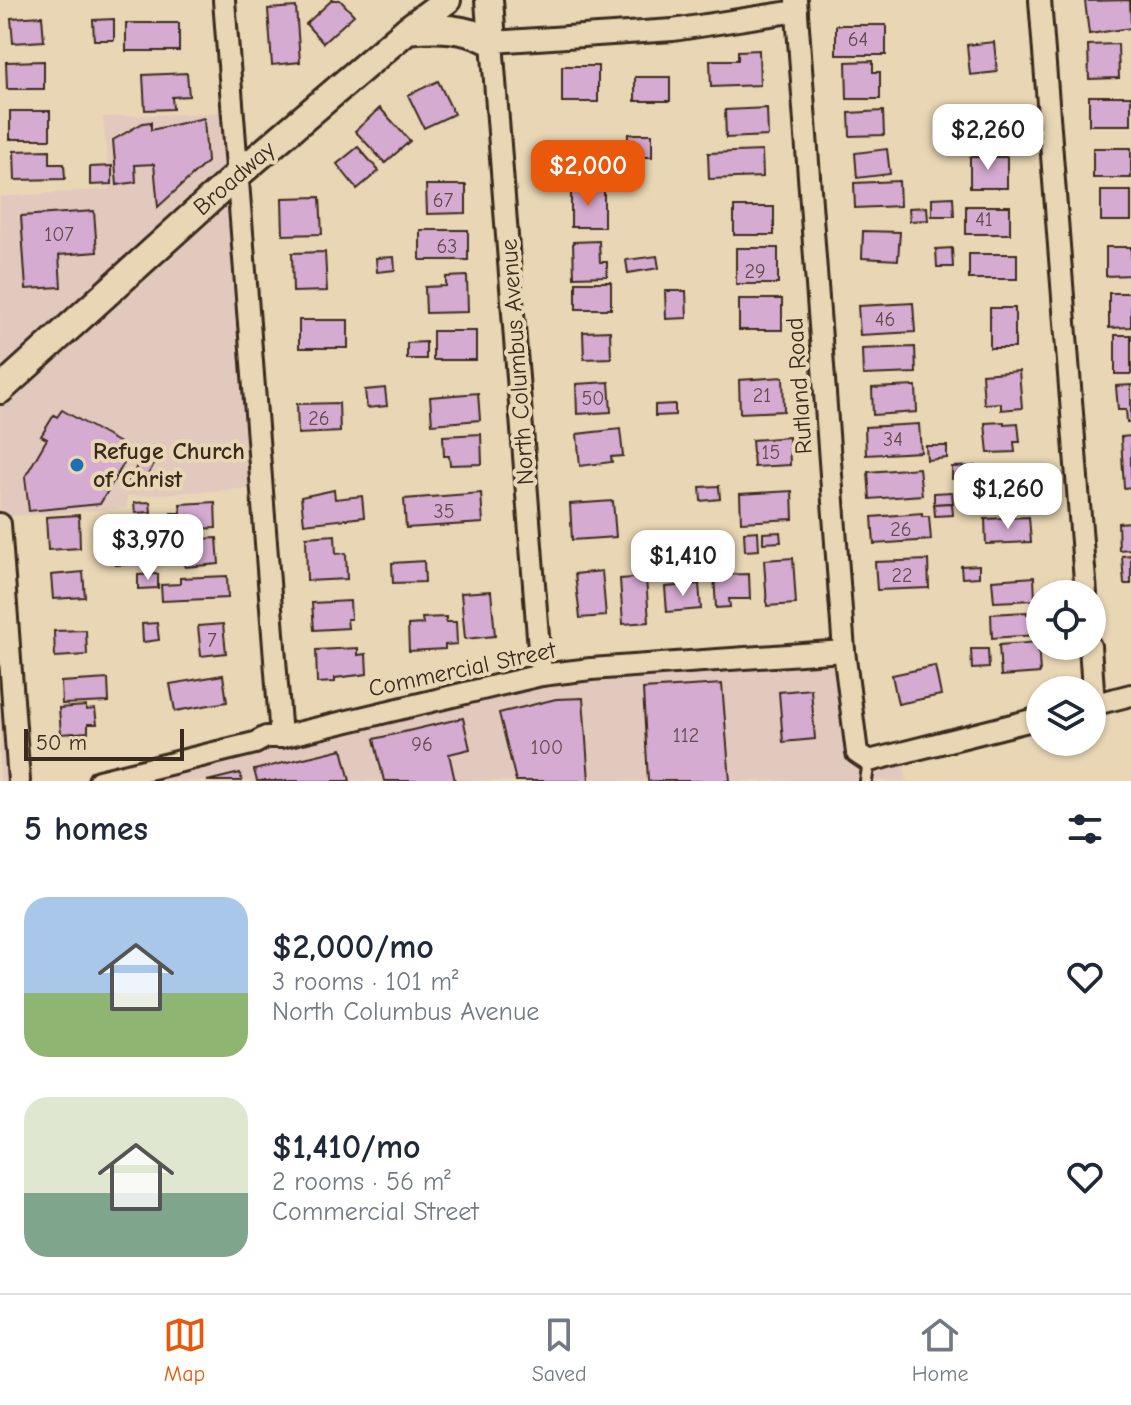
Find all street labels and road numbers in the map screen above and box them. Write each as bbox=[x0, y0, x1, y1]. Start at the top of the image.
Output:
street label: Broadway bbox=[188, 135, 281, 221]
street label: North Columbus Avenue bbox=[494, 238, 540, 486]
street label: Rutland Road bbox=[780, 317, 818, 455]
street label: Commercial Street bbox=[366, 635, 559, 703]

